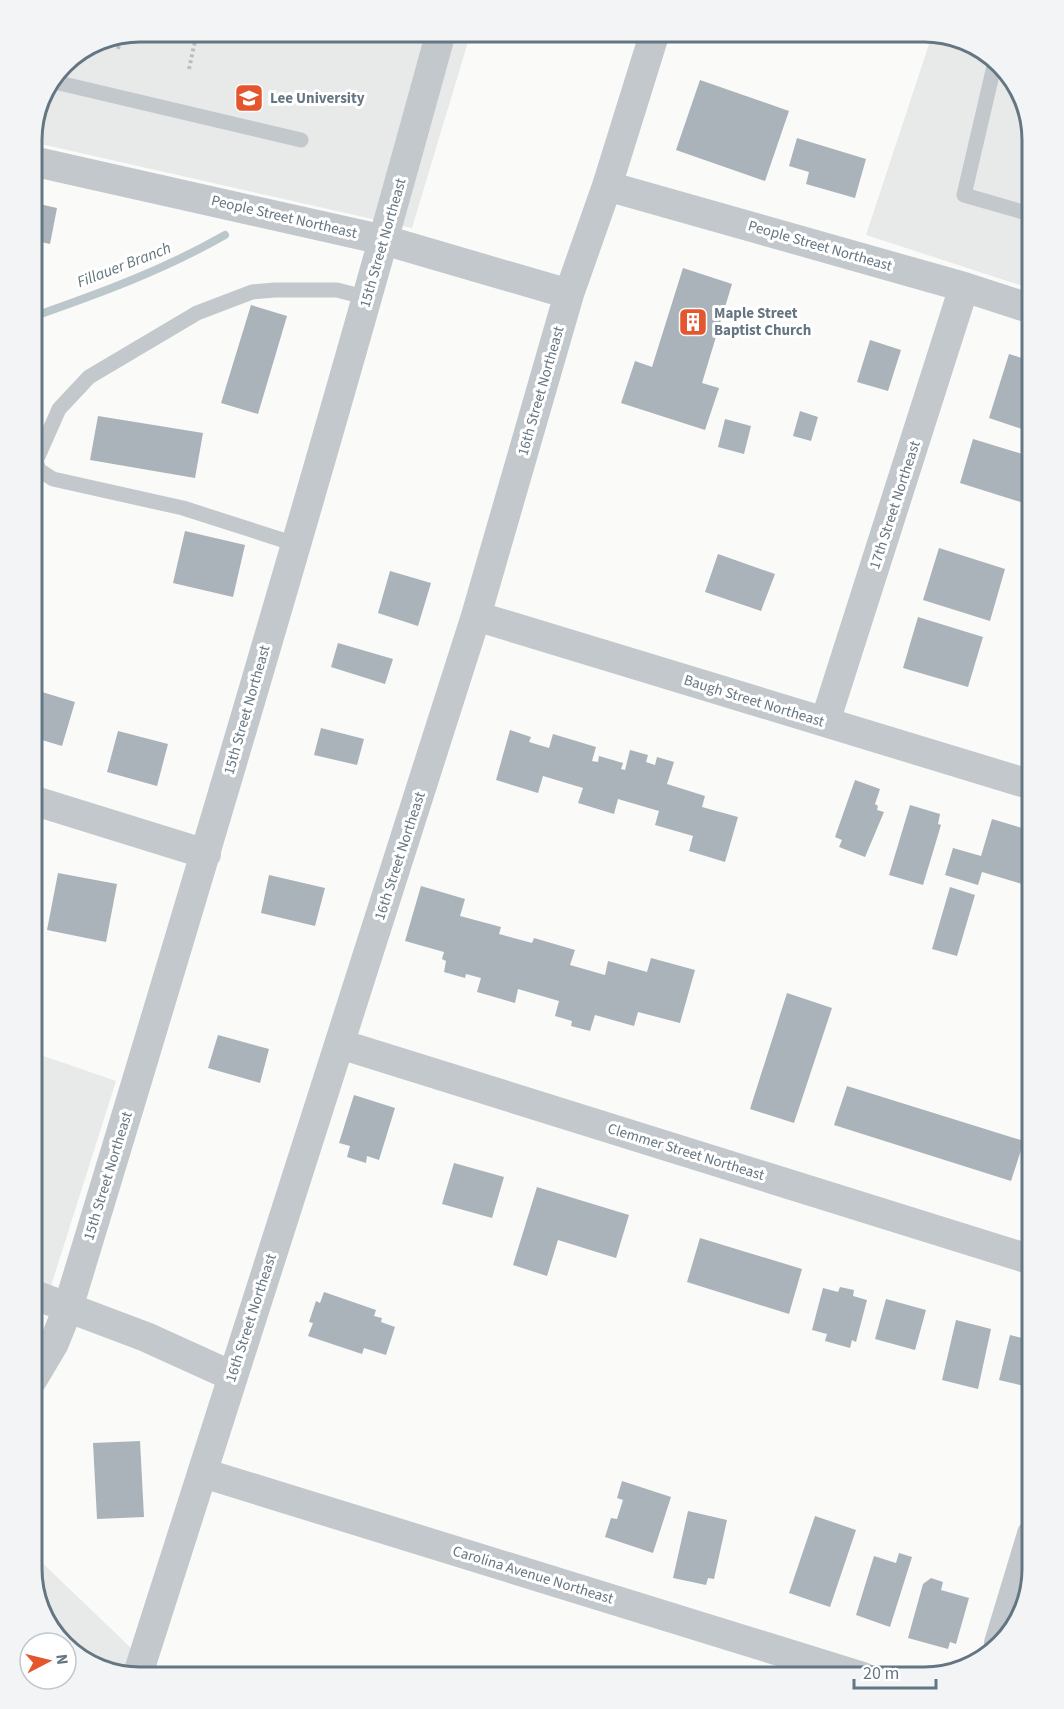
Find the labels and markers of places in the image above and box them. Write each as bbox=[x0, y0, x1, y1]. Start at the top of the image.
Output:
school or university icon: Lee University bbox=[233, 82, 265, 114]
place label: Lee University bbox=[270, 88, 365, 109]
place label: Maple Street Baptist Church bbox=[714, 303, 811, 341]
building icon: Maple Street Baptist Church bbox=[677, 306, 709, 338]

